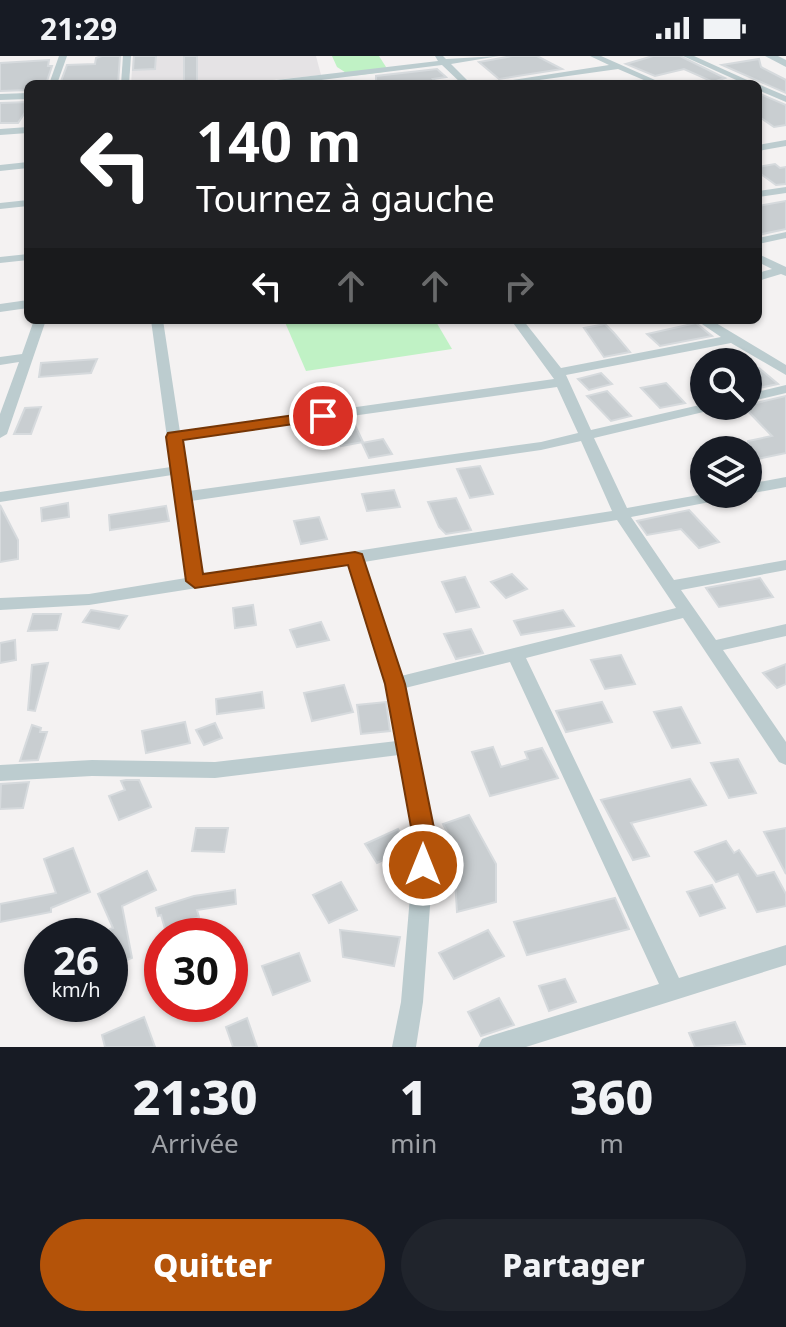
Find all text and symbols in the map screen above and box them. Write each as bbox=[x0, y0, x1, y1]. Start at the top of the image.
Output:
text: 21:29 bbox=[40, 8, 117, 49]
text: 140 m bbox=[196, 102, 361, 178]
icon: left bbox=[64, 112, 168, 216]
text: Tournez à gauche bbox=[196, 174, 495, 223]
icon: left bbox=[245, 264, 289, 308]
icon: ahead bbox=[329, 264, 373, 308]
icon: ahead bbox=[413, 264, 457, 308]
icon: right bbox=[497, 264, 541, 308]
map controls bbox=[690, 348, 762, 508]
button: search bbox=[690, 348, 762, 420]
pin bbox=[289, 382, 357, 450]
icon: arrive bbox=[301, 394, 345, 438]
button: layers bbox=[690, 436, 762, 508]
position arrow bbox=[381, 823, 465, 907]
speed limit sign: 30 bbox=[144, 918, 248, 1022]
text: 26 bbox=[53, 932, 99, 987]
text: km/h bbox=[51, 976, 101, 1003]
text: 21:30 bbox=[133, 1064, 257, 1129]
text: 1 bbox=[400, 1064, 428, 1129]
text: 360 bbox=[570, 1064, 653, 1129]
text: Arrivée bbox=[151, 1125, 239, 1161]
text: min bbox=[390, 1125, 437, 1161]
text: m bbox=[599, 1125, 624, 1161]
button: Quitter bbox=[40, 1219, 385, 1311]
button: Partager bbox=[401, 1219, 746, 1311]

